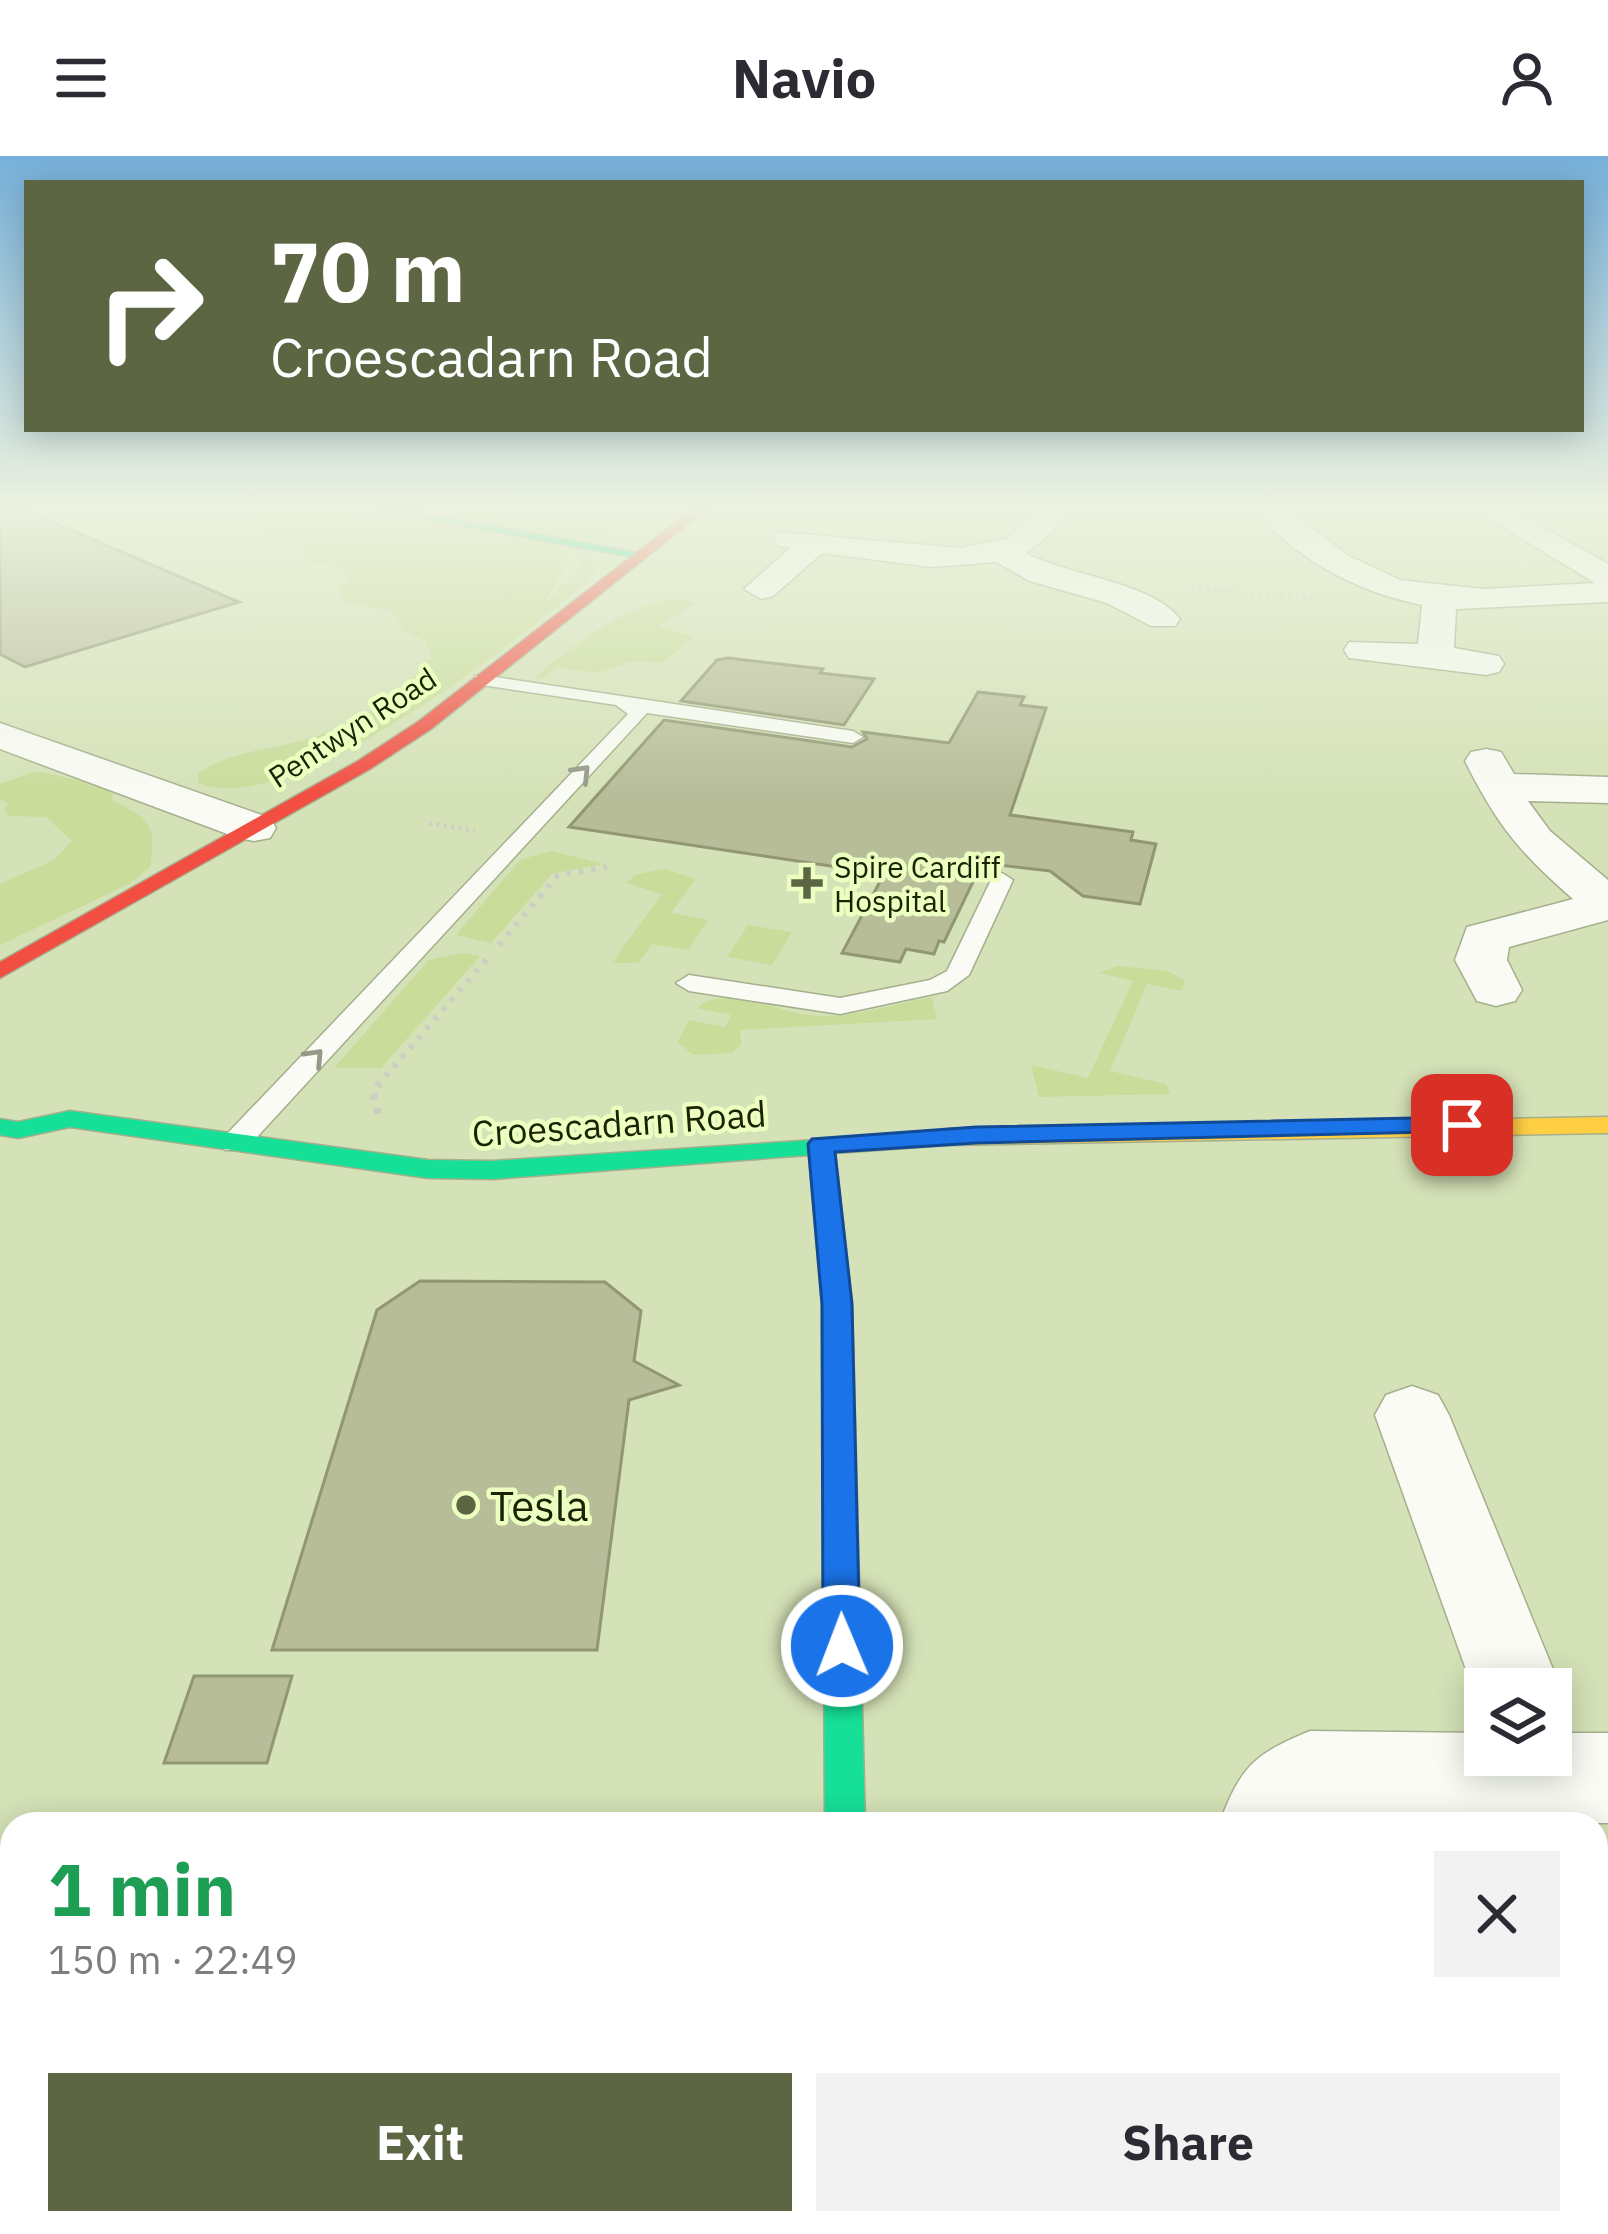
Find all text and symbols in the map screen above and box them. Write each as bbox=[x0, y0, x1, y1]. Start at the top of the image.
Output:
text: Navio bbox=[732, 43, 876, 113]
icon: menu bbox=[48, 45, 114, 111]
icon: person bbox=[1494, 45, 1560, 111]
text: 70 m bbox=[270, 216, 466, 325]
icon: right bbox=[72, 228, 228, 384]
text: Croescadarn Road bbox=[270, 322, 713, 392]
street label: Pentwyn Road bbox=[261, 658, 443, 796]
one-way arrow bbox=[567, 765, 589, 787]
place label: Spire Cardiff Hospital bbox=[834, 847, 1001, 920]
marker: Spire Cardiff Hospital bbox=[791, 867, 823, 899]
one-way arrow bbox=[301, 1050, 323, 1071]
pin bbox=[1411, 1074, 1513, 1176]
street label: Croescadarn Road bbox=[470, 1089, 768, 1157]
icon: arrive bbox=[1429, 1092, 1495, 1158]
place label: Tesla bbox=[490, 1478, 589, 1533]
marker: Tesla bbox=[453, 1492, 479, 1518]
position arrow bbox=[779, 1583, 905, 1709]
map controls bbox=[1464, 1668, 1572, 1776]
button: layers bbox=[1464, 1668, 1572, 1776]
text: 1 min bbox=[48, 1842, 236, 1936]
button: close bbox=[1434, 1851, 1560, 1977]
text: 150 m · 22:49 bbox=[48, 1934, 298, 1985]
button: Exit bbox=[48, 2073, 792, 2211]
button: Share bbox=[816, 2073, 1560, 2211]

